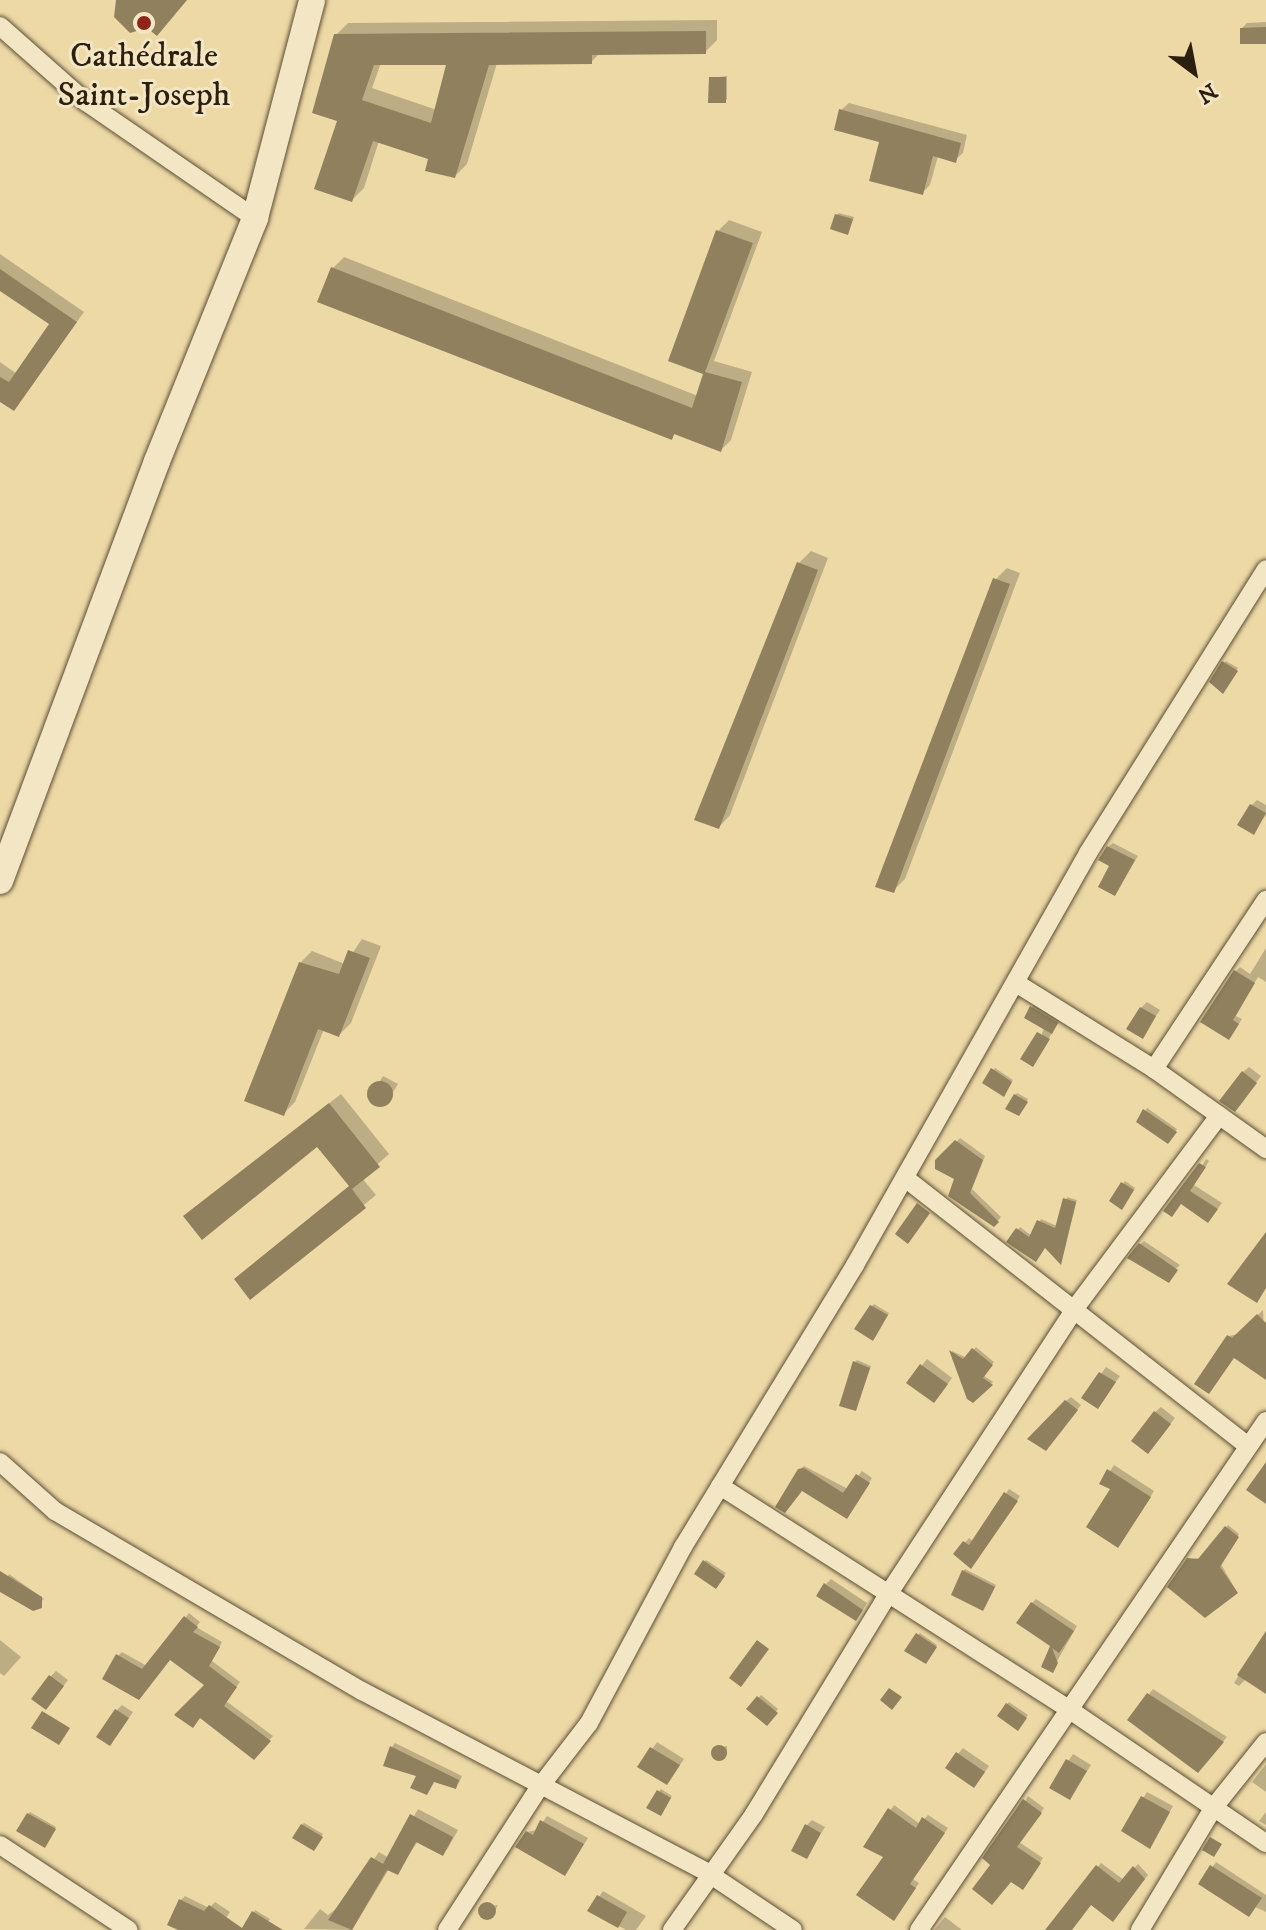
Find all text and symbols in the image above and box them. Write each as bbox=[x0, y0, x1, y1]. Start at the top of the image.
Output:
marker: Cathédrale Saint-Joseph bbox=[135, 14, 153, 32]
north arrow bbox=[1154, 32, 1234, 112]
place label: Cathédrale Saint-Joseph bbox=[58, 36, 230, 116]
text: N bbox=[1192, 77, 1222, 109]

